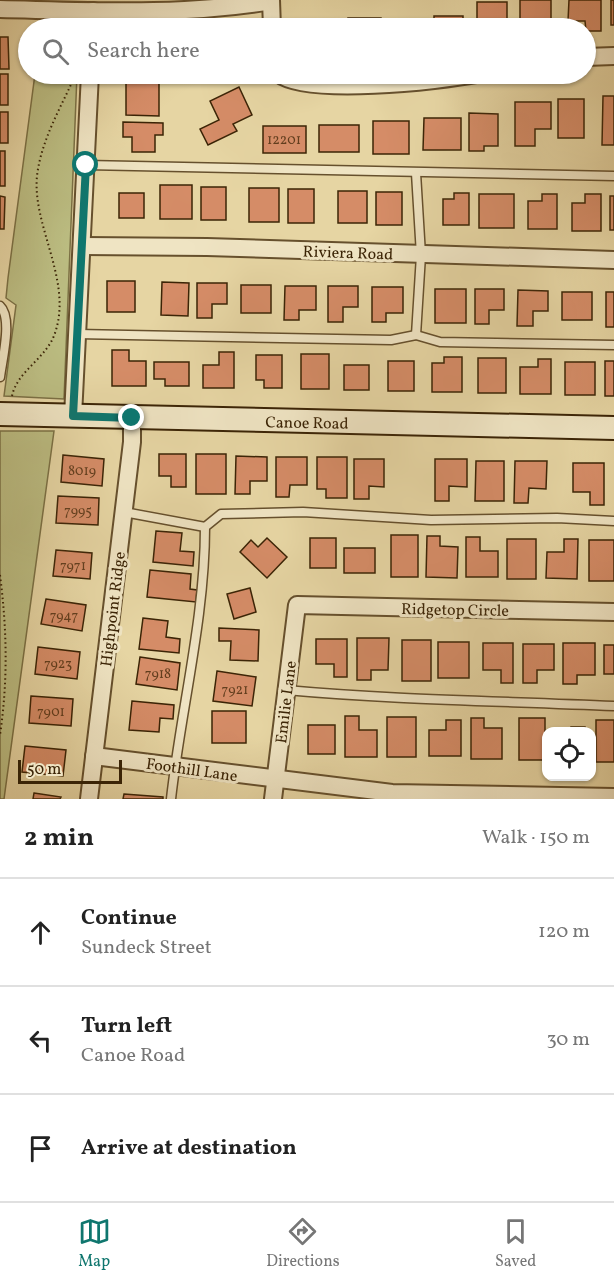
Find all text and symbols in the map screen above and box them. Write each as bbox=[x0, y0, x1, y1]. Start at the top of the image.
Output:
search box bbox=[18, 18, 596, 84]
icon: search bbox=[39, 35, 72, 68]
text: Search here bbox=[87, 36, 200, 67]
house number: 12201 bbox=[267, 131, 301, 150]
route start bbox=[72, 151, 98, 177]
street label: Riviera Road bbox=[302, 241, 394, 267]
route end bbox=[118, 404, 144, 430]
street label: Canoe Road bbox=[265, 412, 349, 436]
house number: 8019 bbox=[68, 462, 96, 481]
house number: 7995 bbox=[64, 502, 92, 521]
street label: Highpoint Ridge bbox=[96, 550, 132, 668]
house number: 7971 bbox=[60, 557, 86, 576]
street label: Ridgetop Circle bbox=[401, 599, 509, 623]
house number: 7947 bbox=[50, 607, 79, 626]
house number: 7923 bbox=[44, 655, 72, 674]
street label: Emilie Lane bbox=[271, 660, 303, 745]
house number: 7918 bbox=[145, 665, 171, 684]
house number: 7921 bbox=[222, 681, 248, 700]
house number: 7901 bbox=[37, 703, 65, 722]
map controls bbox=[542, 727, 596, 781]
button: locate bbox=[542, 727, 596, 781]
street label: Foothill Lane bbox=[145, 754, 239, 788]
scale bar bbox=[18, 757, 122, 784]
text: 50 m bbox=[27, 759, 61, 781]
text: 2 min bbox=[24, 820, 94, 856]
text: Walk · 150 m bbox=[482, 824, 590, 852]
text: Continue bbox=[81, 903, 177, 934]
icon: ahead bbox=[24, 916, 57, 949]
text: 120 m bbox=[538, 918, 590, 946]
text: Sundeck Street bbox=[81, 934, 212, 962]
text: Turn left bbox=[81, 1011, 172, 1042]
icon: left bbox=[24, 1024, 57, 1057]
text: 30 m bbox=[546, 1026, 590, 1054]
text: Canoe Road bbox=[81, 1042, 185, 1070]
icon: arrive bbox=[24, 1132, 57, 1165]
text: Arrive at destination bbox=[81, 1133, 297, 1164]
tab: Map bbox=[78, 1215, 111, 1273]
tab: Directions bbox=[266, 1215, 340, 1273]
tab: Saved bbox=[495, 1215, 536, 1273]

